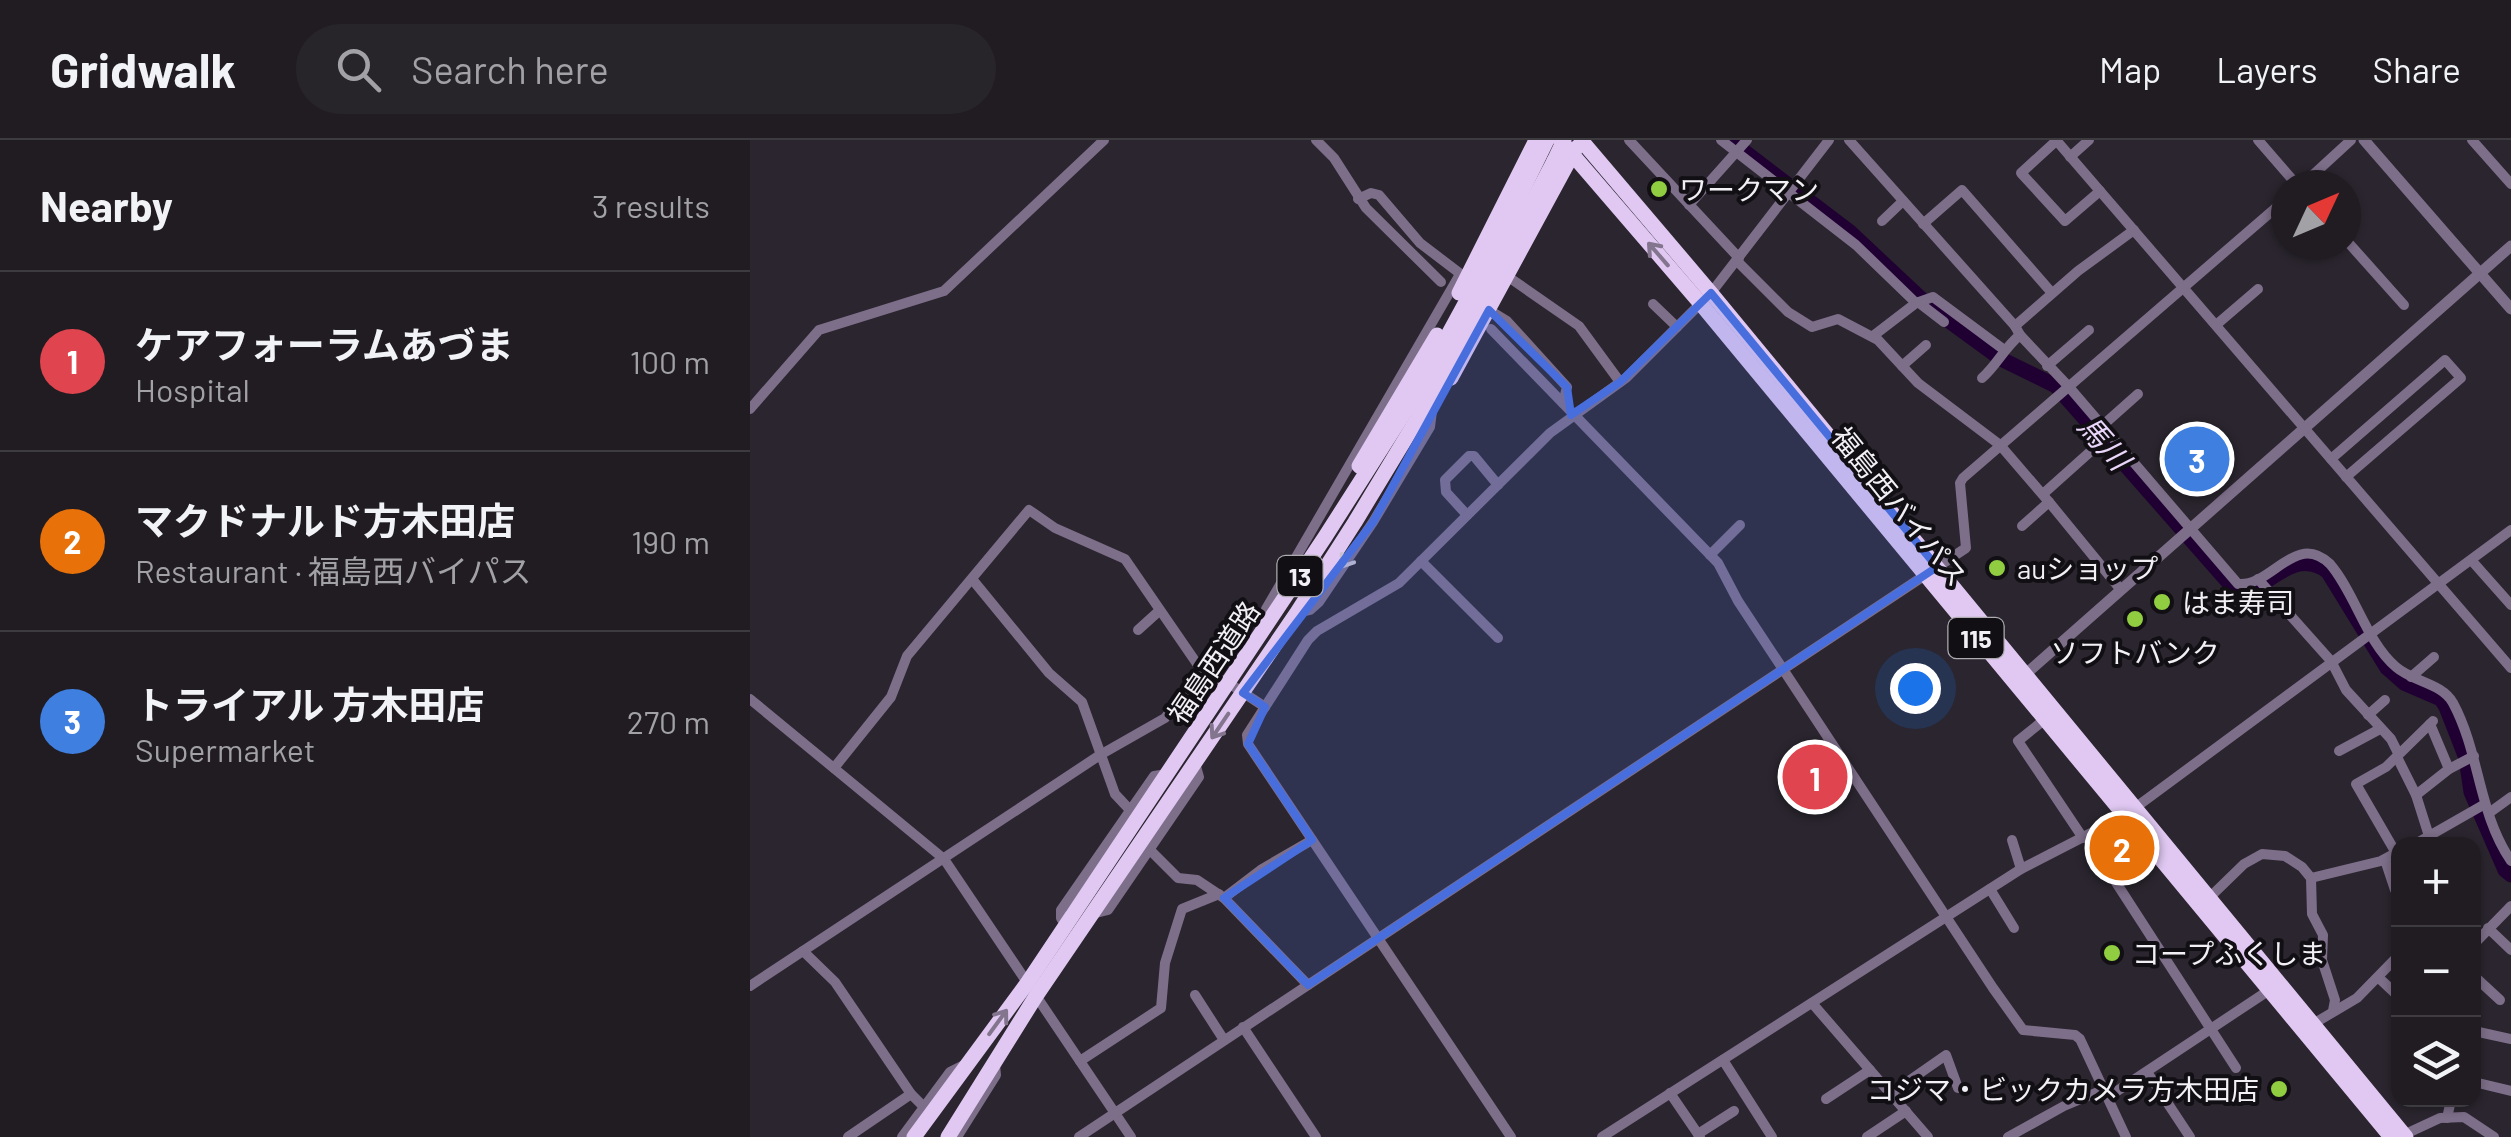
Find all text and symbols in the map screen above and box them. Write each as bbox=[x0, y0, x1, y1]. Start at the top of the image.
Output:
search box bbox=[296, 24, 996, 114]
text: Gridwalk bbox=[50, 40, 236, 98]
icon: search bbox=[331, 42, 386, 97]
text: Search here bbox=[411, 46, 609, 92]
text: Map bbox=[2099, 48, 2161, 90]
text: Layers bbox=[2216, 48, 2318, 90]
text: Share bbox=[2373, 48, 2461, 90]
north arrow bbox=[2271, 170, 2361, 260]
place label: ワークマン bbox=[1679, 172, 1819, 206]
marker: ワークマン bbox=[1648, 178, 1670, 200]
text: Nearby bbox=[40, 180, 173, 230]
text: 3 results bbox=[592, 186, 710, 224]
one-way arrow bbox=[1647, 242, 1670, 267]
text: ケアフォーラムあづま bbox=[135, 321, 514, 367]
text: 1 bbox=[67, 342, 78, 380]
text: 100 m bbox=[630, 342, 710, 380]
text: Hospital bbox=[135, 370, 250, 408]
water label: 馬川 bbox=[2072, 408, 2140, 479]
street label: 福島西バイパス bbox=[1825, 419, 1975, 593]
pin: 3 bbox=[2164, 422, 2230, 496]
text: マクドナルド方木田店 bbox=[135, 497, 515, 543]
text: 2 bbox=[64, 522, 81, 560]
text: 190 m bbox=[631, 522, 710, 560]
one-way arrow bbox=[1340, 541, 1361, 569]
text: Restaurant · 福島西バイパス bbox=[135, 551, 531, 589]
place label: auショップ bbox=[2017, 551, 2158, 585]
road number: 13 bbox=[1278, 556, 1322, 596]
marker: auショップ bbox=[1986, 557, 2008, 579]
place label: はま寿司 bbox=[2182, 585, 2294, 619]
marker: はま寿司 bbox=[2151, 591, 2173, 613]
street label: 福島西道路 bbox=[1160, 594, 1266, 730]
marker: ソフトバンク bbox=[2124, 608, 2146, 630]
road number: 115 bbox=[1948, 618, 2004, 658]
place label: ソフトバンク bbox=[2050, 635, 2220, 669]
your location bbox=[1890, 663, 1941, 714]
text: トライアル 方木田店 bbox=[135, 681, 484, 727]
text: 3 bbox=[64, 702, 81, 740]
text: 270 m bbox=[627, 702, 710, 740]
one-way arrow bbox=[1210, 712, 1231, 740]
text: Supermarket bbox=[135, 730, 315, 768]
pin: 1 bbox=[1782, 740, 1848, 814]
pin: 2 bbox=[2090, 810, 2154, 886]
map controls bbox=[2391, 837, 2481, 1107]
button: + bbox=[2391, 837, 2481, 927]
button: − bbox=[2391, 927, 2481, 1017]
place label: コープふくしま bbox=[2132, 936, 2326, 970]
marker: コープふくしま bbox=[2101, 942, 2123, 964]
one-way arrow bbox=[988, 1009, 1009, 1036]
button: layers bbox=[2391, 1017, 2481, 1107]
place label: コジマ・ビックカメラ方木田店 bbox=[1867, 1072, 2259, 1106]
marker: コジマ・ビックカメラ方木田店 bbox=[2268, 1078, 2290, 1100]

